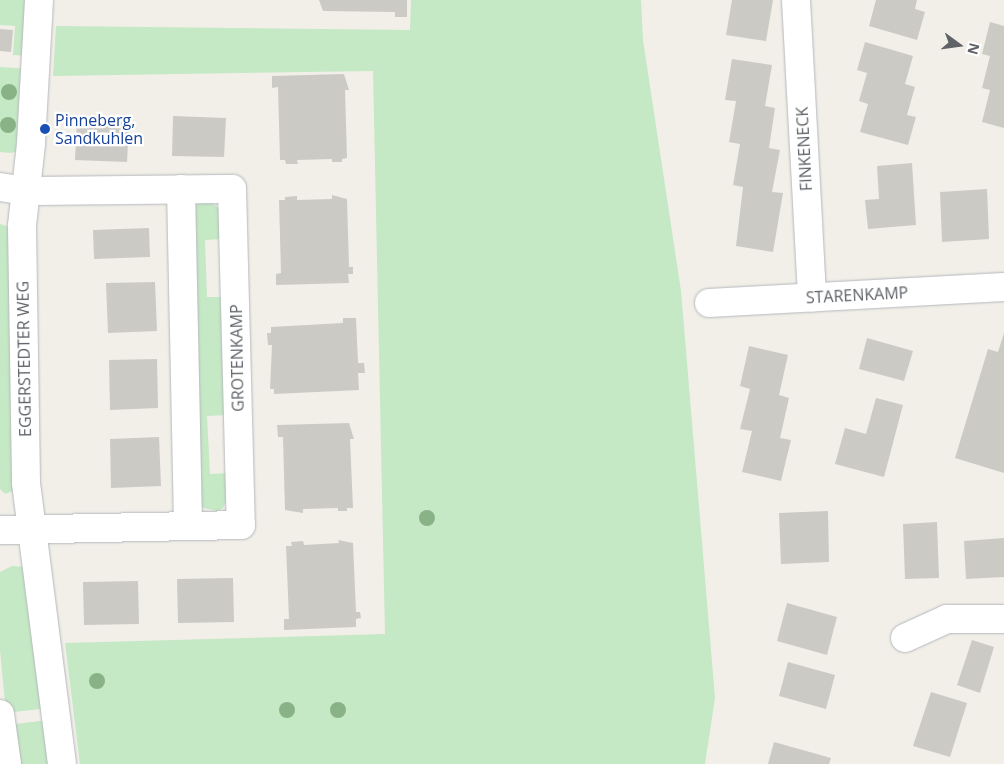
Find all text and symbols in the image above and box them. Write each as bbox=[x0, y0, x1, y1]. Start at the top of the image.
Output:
north arrow bbox=[934, 20, 984, 70]
text: N bbox=[963, 41, 985, 57]
street label: FINKENECK bbox=[792, 106, 816, 192]
place label: Pinneberg, Sandkuhlen bbox=[55, 110, 143, 148]
marker: Pinneberg, Sandkuhlen bbox=[39, 123, 51, 135]
street label: EGGERSTEDTER WEG bbox=[13, 281, 35, 437]
street label: STARENKAMP bbox=[805, 283, 909, 307]
street label: GROTENKAMP bbox=[226, 304, 248, 412]

